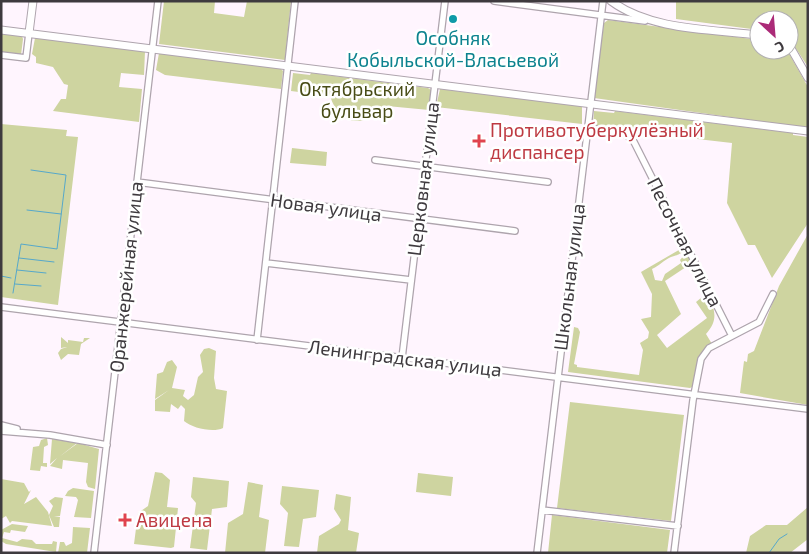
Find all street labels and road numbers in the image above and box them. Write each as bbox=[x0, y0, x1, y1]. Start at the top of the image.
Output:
street label: Церковная улица bbox=[402, 101, 444, 257]
street label: Песочная улица bbox=[642, 173, 728, 311]
street label: Оранжерейная улица bbox=[104, 180, 148, 374]
street label: Новая улица bbox=[269, 187, 383, 227]
street label: Школьная улица bbox=[548, 202, 590, 352]
street label: Ленинградская улица bbox=[307, 334, 503, 382]

